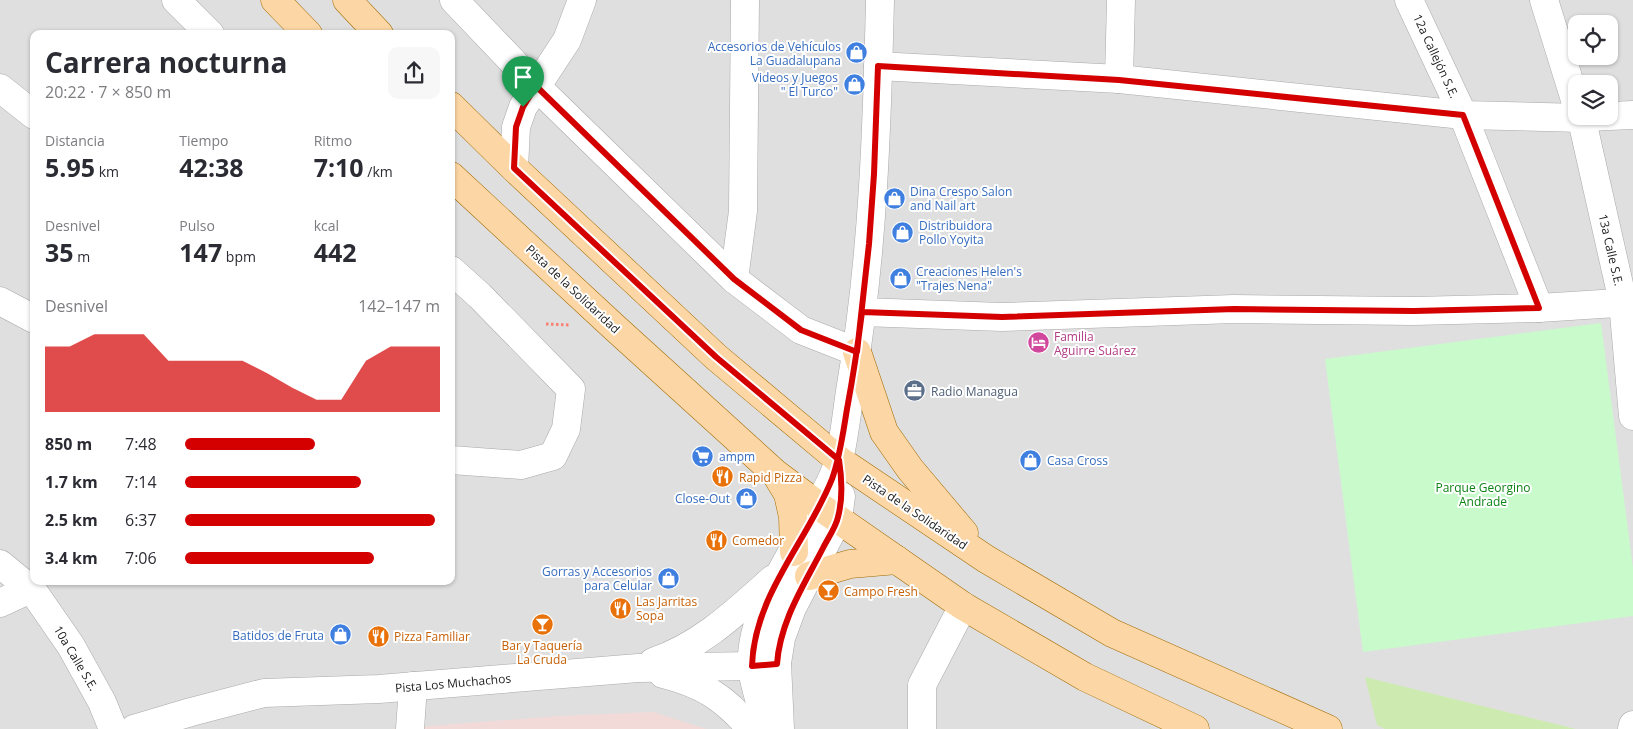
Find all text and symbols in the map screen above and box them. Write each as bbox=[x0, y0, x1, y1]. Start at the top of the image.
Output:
street label: 12a Callejón S.E. bbox=[1409, 11, 1463, 101]
map controls bbox=[1568, 15, 1618, 125]
button: locate bbox=[1568, 15, 1618, 65]
place label: Accesorios de Vehículos La Guadalupana bbox=[708, 38, 841, 69]
shop icon: Accesorios de Vehículos La Guadalupana bbox=[845, 41, 869, 65]
text: Carrera nocturna bbox=[45, 43, 287, 81]
button: share bbox=[388, 47, 440, 99]
pin bbox=[502, 56, 544, 107]
icon: arrive bbox=[509, 63, 537, 91]
place label: Videos y Juegos " El Turco" bbox=[752, 69, 838, 100]
shop icon: Videos y Juegos " El Turco" bbox=[842, 72, 866, 96]
button: layers bbox=[1568, 75, 1618, 125]
text: 20:22 · 7 × 850 m bbox=[45, 81, 171, 103]
text: Distancia bbox=[45, 131, 105, 150]
text: Tiempo bbox=[179, 131, 228, 150]
text: Ritmo bbox=[314, 131, 352, 150]
text: 5.95 bbox=[45, 150, 95, 184]
text: 42:38 bbox=[179, 150, 244, 184]
text: 7:10 bbox=[314, 150, 364, 184]
text: km bbox=[95, 162, 119, 181]
text: /km bbox=[364, 162, 393, 181]
place label: Dina Crespo Salon and Nail art bbox=[910, 183, 1012, 214]
shop icon: Dina Crespo Salon and Nail art bbox=[882, 186, 906, 210]
street label: 13a Calle S.E. bbox=[1594, 212, 1628, 288]
text: Desnivel bbox=[45, 216, 100, 235]
text: Pulso bbox=[179, 216, 215, 235]
text: kcal bbox=[314, 216, 339, 235]
place label: Distribuidora Pollo Yoyita bbox=[919, 217, 993, 248]
shop icon: Distribuidora Pollo Yoyita bbox=[891, 220, 915, 244]
text: 35 bbox=[45, 235, 74, 269]
text: 147 bbox=[179, 235, 222, 269]
text: 442 bbox=[314, 235, 357, 269]
street label: Pista de la Solidaridad bbox=[522, 241, 624, 337]
text: m bbox=[74, 247, 90, 266]
text: bpm bbox=[222, 247, 256, 266]
place label: Creaciones Helen's "Trajes Nena" bbox=[916, 263, 1022, 294]
shop icon: Creaciones Helen's "Trajes Nena" bbox=[888, 266, 912, 290]
text: Desnivel bbox=[45, 295, 108, 317]
text: 142–147 m bbox=[358, 295, 440, 317]
place label: Familia Aguirre Suárez bbox=[1054, 328, 1136, 359]
hotel icon: Familia Aguirre Suárez bbox=[1026, 331, 1050, 355]
office icon: Radio Managua bbox=[903, 379, 927, 403]
place label: Radio Managua bbox=[931, 383, 1018, 400]
text: 850 m bbox=[45, 433, 92, 455]
text: 7:48 bbox=[125, 433, 157, 455]
supermarket icon: ampm bbox=[691, 444, 715, 468]
place label: ampm bbox=[719, 448, 755, 465]
shop icon: Casa Cross bbox=[1019, 448, 1043, 472]
place label: Casa Cross bbox=[1047, 452, 1108, 469]
restaurant icon: Rapid Pizza bbox=[711, 465, 735, 489]
place label: Rapid Pizza bbox=[739, 469, 802, 486]
text: 1.7 km bbox=[45, 471, 98, 493]
text: 7:14 bbox=[125, 471, 157, 493]
street label: Pista de la Solidaridad bbox=[859, 471, 971, 553]
park label: Parque Georgino Andrade bbox=[1435, 479, 1531, 510]
shop icon: Close-Out bbox=[734, 486, 758, 510]
place label: Close-Out bbox=[675, 490, 730, 507]
text: 2.5 km bbox=[45, 509, 98, 531]
text: 6:37 bbox=[125, 509, 157, 531]
restaurant icon: Comedor bbox=[704, 528, 728, 552]
place label: Comedor bbox=[732, 532, 784, 549]
text: 3.4 km bbox=[45, 547, 98, 569]
text: 7:06 bbox=[125, 547, 157, 569]
place label: Gorras y Accesorios para Celular bbox=[542, 563, 652, 594]
shop icon: Gorras y Accesorios para Celular bbox=[656, 566, 680, 590]
bar icon: Campo Fresh bbox=[816, 579, 840, 603]
place label: Campo Fresh bbox=[844, 583, 918, 600]
place label: Las Jarritas Sopa bbox=[636, 593, 697, 624]
restaurant icon: Las Jarritas Sopa bbox=[608, 596, 632, 620]
bar icon: Bar y Taquería La Cruda bbox=[530, 612, 554, 636]
street label: 10a Calle S.E. bbox=[50, 622, 102, 694]
shop icon: Batidos de Fruta bbox=[328, 623, 352, 647]
restaurant icon: Pizza Familiar bbox=[366, 624, 390, 648]
place label: Batidos de Fruta bbox=[232, 627, 324, 644]
place label: Pizza Familiar bbox=[394, 628, 470, 645]
place label: Bar y Taquería La Cruda bbox=[502, 637, 582, 668]
street label: Pista Los Muchachos bbox=[394, 669, 512, 697]

